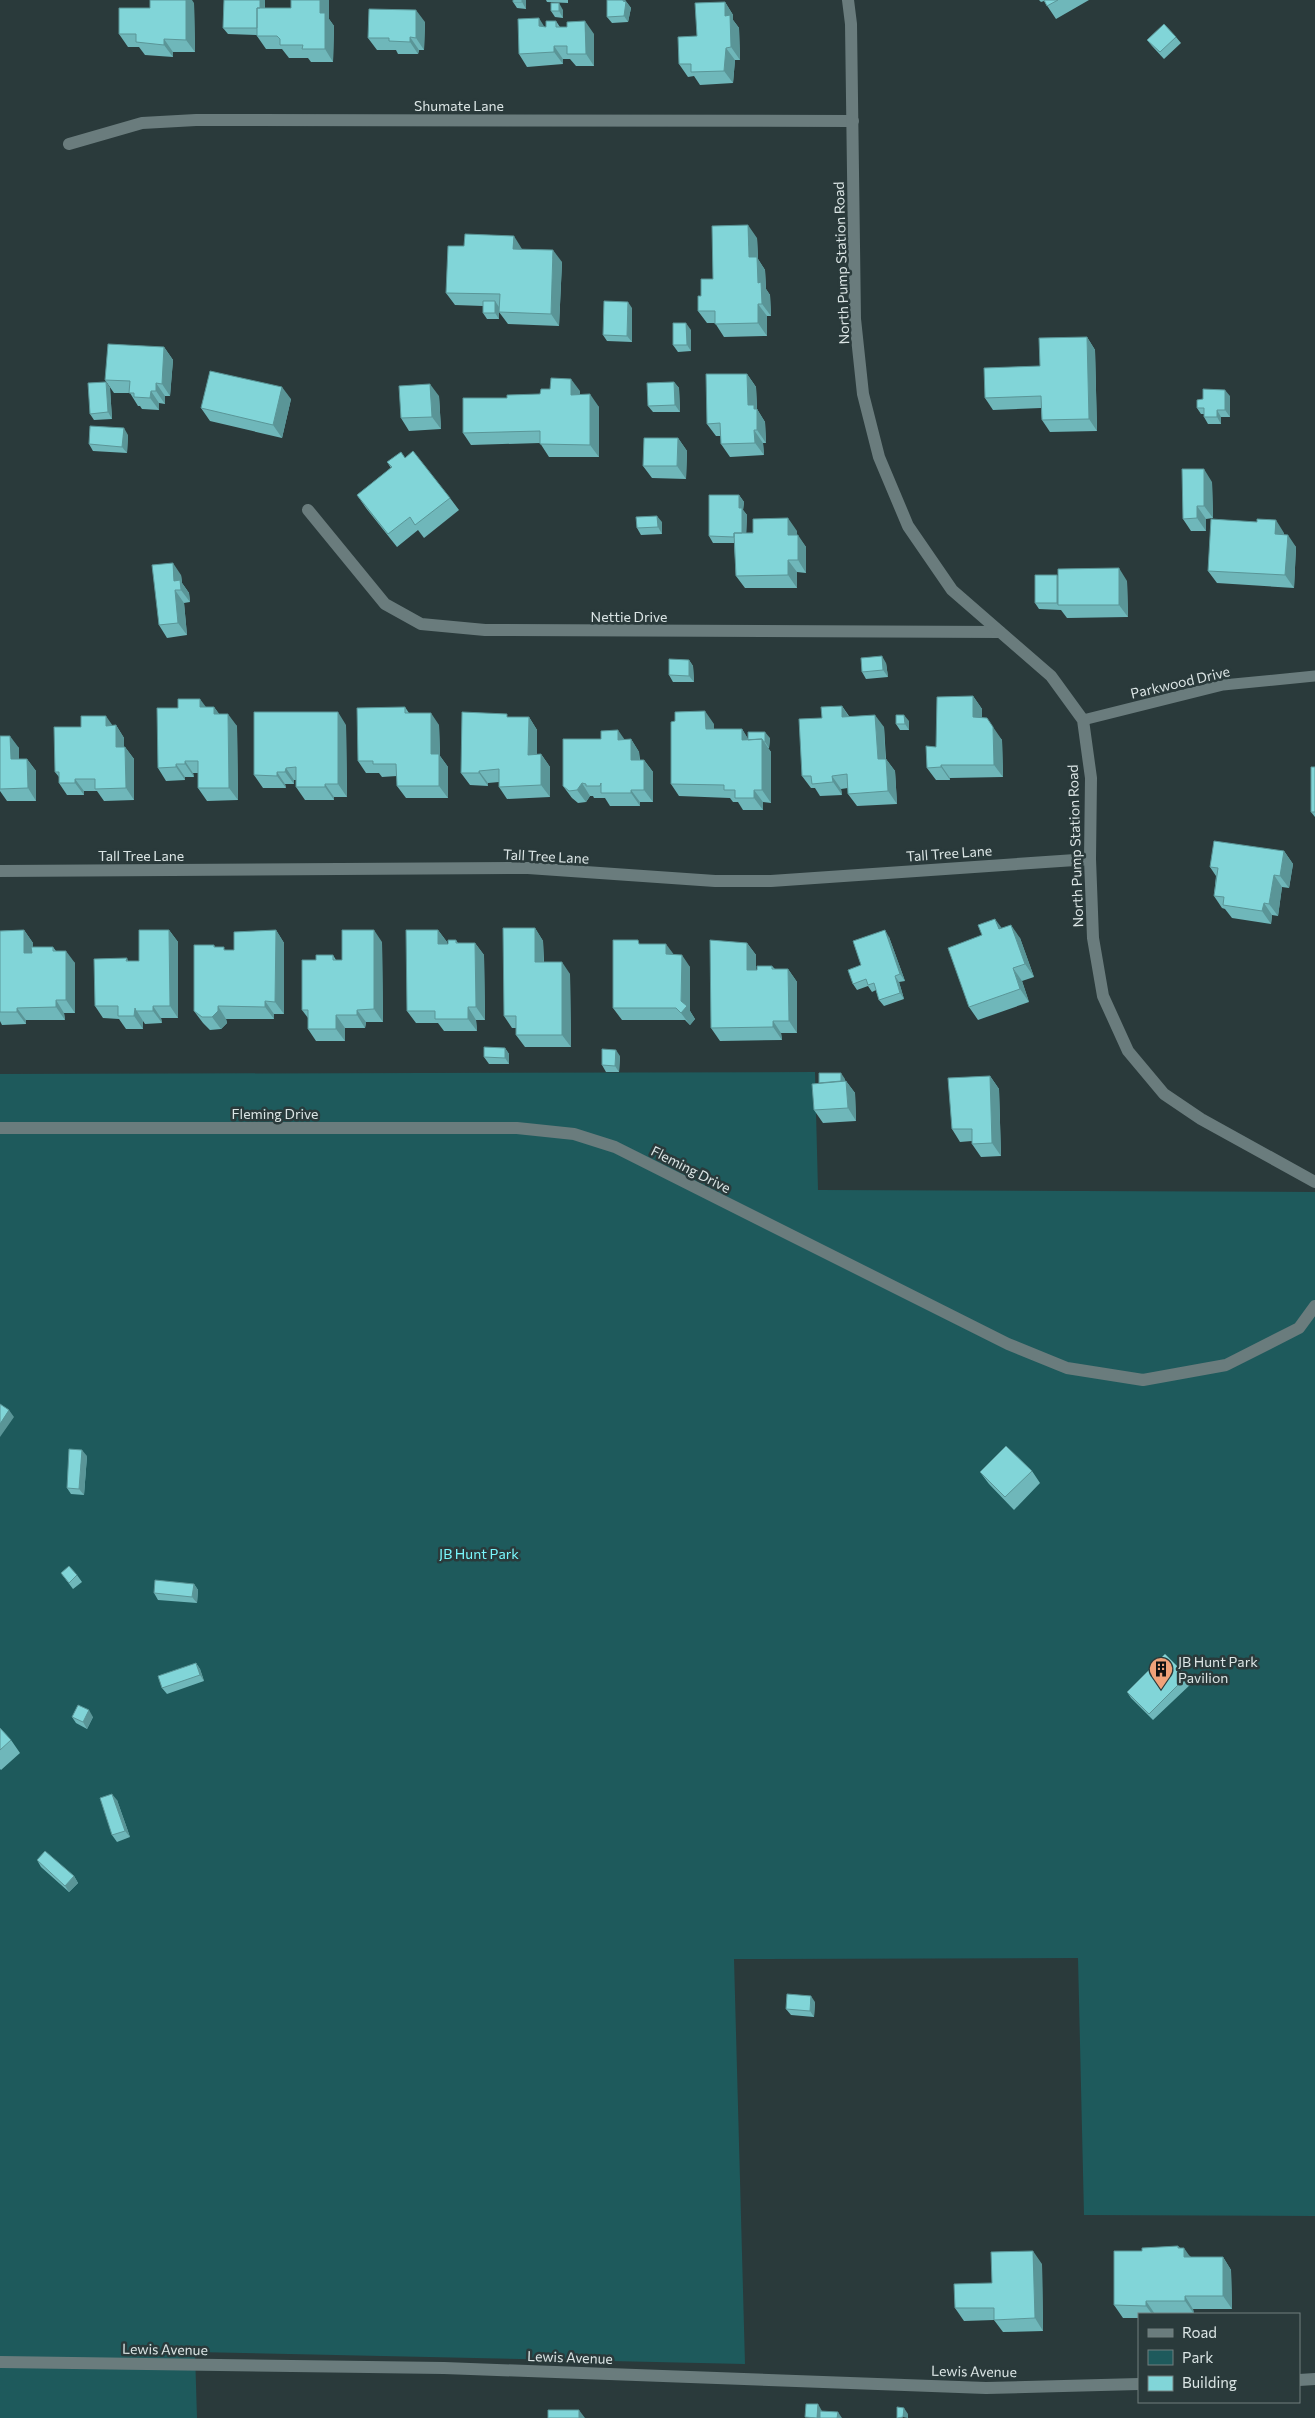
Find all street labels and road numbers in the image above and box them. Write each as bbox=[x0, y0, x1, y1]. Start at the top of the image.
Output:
street label: Shumate Lane bbox=[414, 97, 504, 114]
street label: North Pump Station Road bbox=[830, 181, 852, 345]
street label: Nettie Drive bbox=[591, 608, 667, 625]
street label: Parkwood Drive bbox=[1129, 662, 1231, 702]
street label: North Pump Station Road bbox=[1064, 764, 1086, 928]
street label: Tall Tree Lane bbox=[905, 842, 993, 864]
street label: Tall Tree Lane bbox=[502, 845, 590, 867]
street label: Tall Tree Lane bbox=[98, 847, 184, 864]
street label: Fleming Drive bbox=[232, 1105, 318, 1122]
street label: Fleming Drive bbox=[648, 1142, 734, 1196]
street label: Lewis Avenue bbox=[122, 2340, 208, 2358]
street label: Lewis Avenue bbox=[527, 2347, 613, 2367]
street label: Lewis Avenue bbox=[931, 2362, 1017, 2380]

